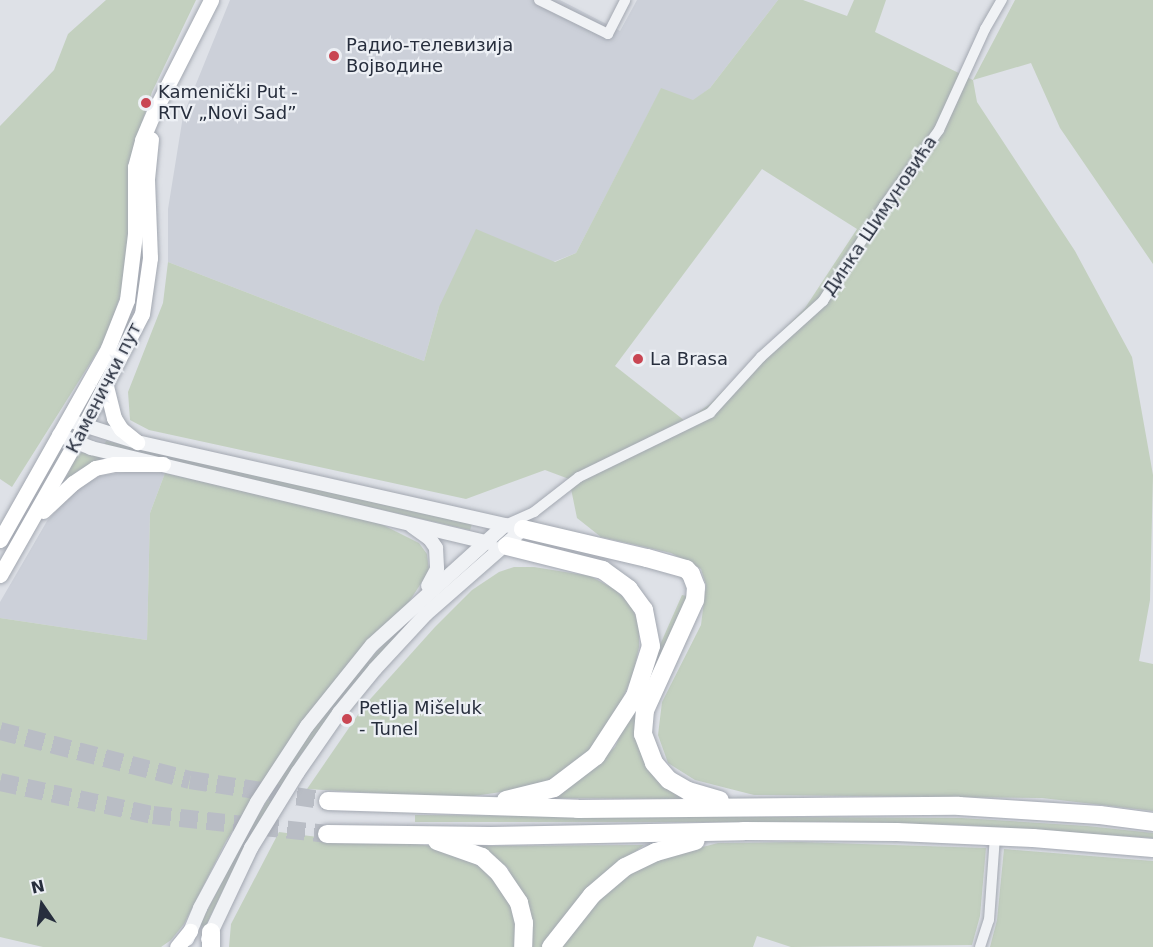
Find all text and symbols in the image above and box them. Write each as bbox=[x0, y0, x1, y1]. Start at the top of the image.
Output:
place label: Радио-телевизија Војводине bbox=[346, 35, 513, 78]
marker: Радио-телевизија Војводине bbox=[327, 49, 341, 63]
place label: Kamenički Put - RTV „Novi Sad” bbox=[158, 82, 298, 124]
marker: Kamenički Put - RTV „Novi Sad” bbox=[139, 96, 153, 110]
street label: Динка Шимуновића bbox=[818, 132, 942, 300]
street label: Каменички пут bbox=[62, 319, 146, 457]
place label: La Brasa bbox=[650, 348, 728, 370]
marker: La Brasa bbox=[631, 352, 645, 366]
place label: Petlja Mišeluk - Tunel bbox=[359, 698, 482, 740]
marker: Petlja Mišeluk - Tunel bbox=[340, 712, 354, 726]
north arrow bbox=[12, 875, 72, 935]
text: N bbox=[29, 876, 46, 898]

